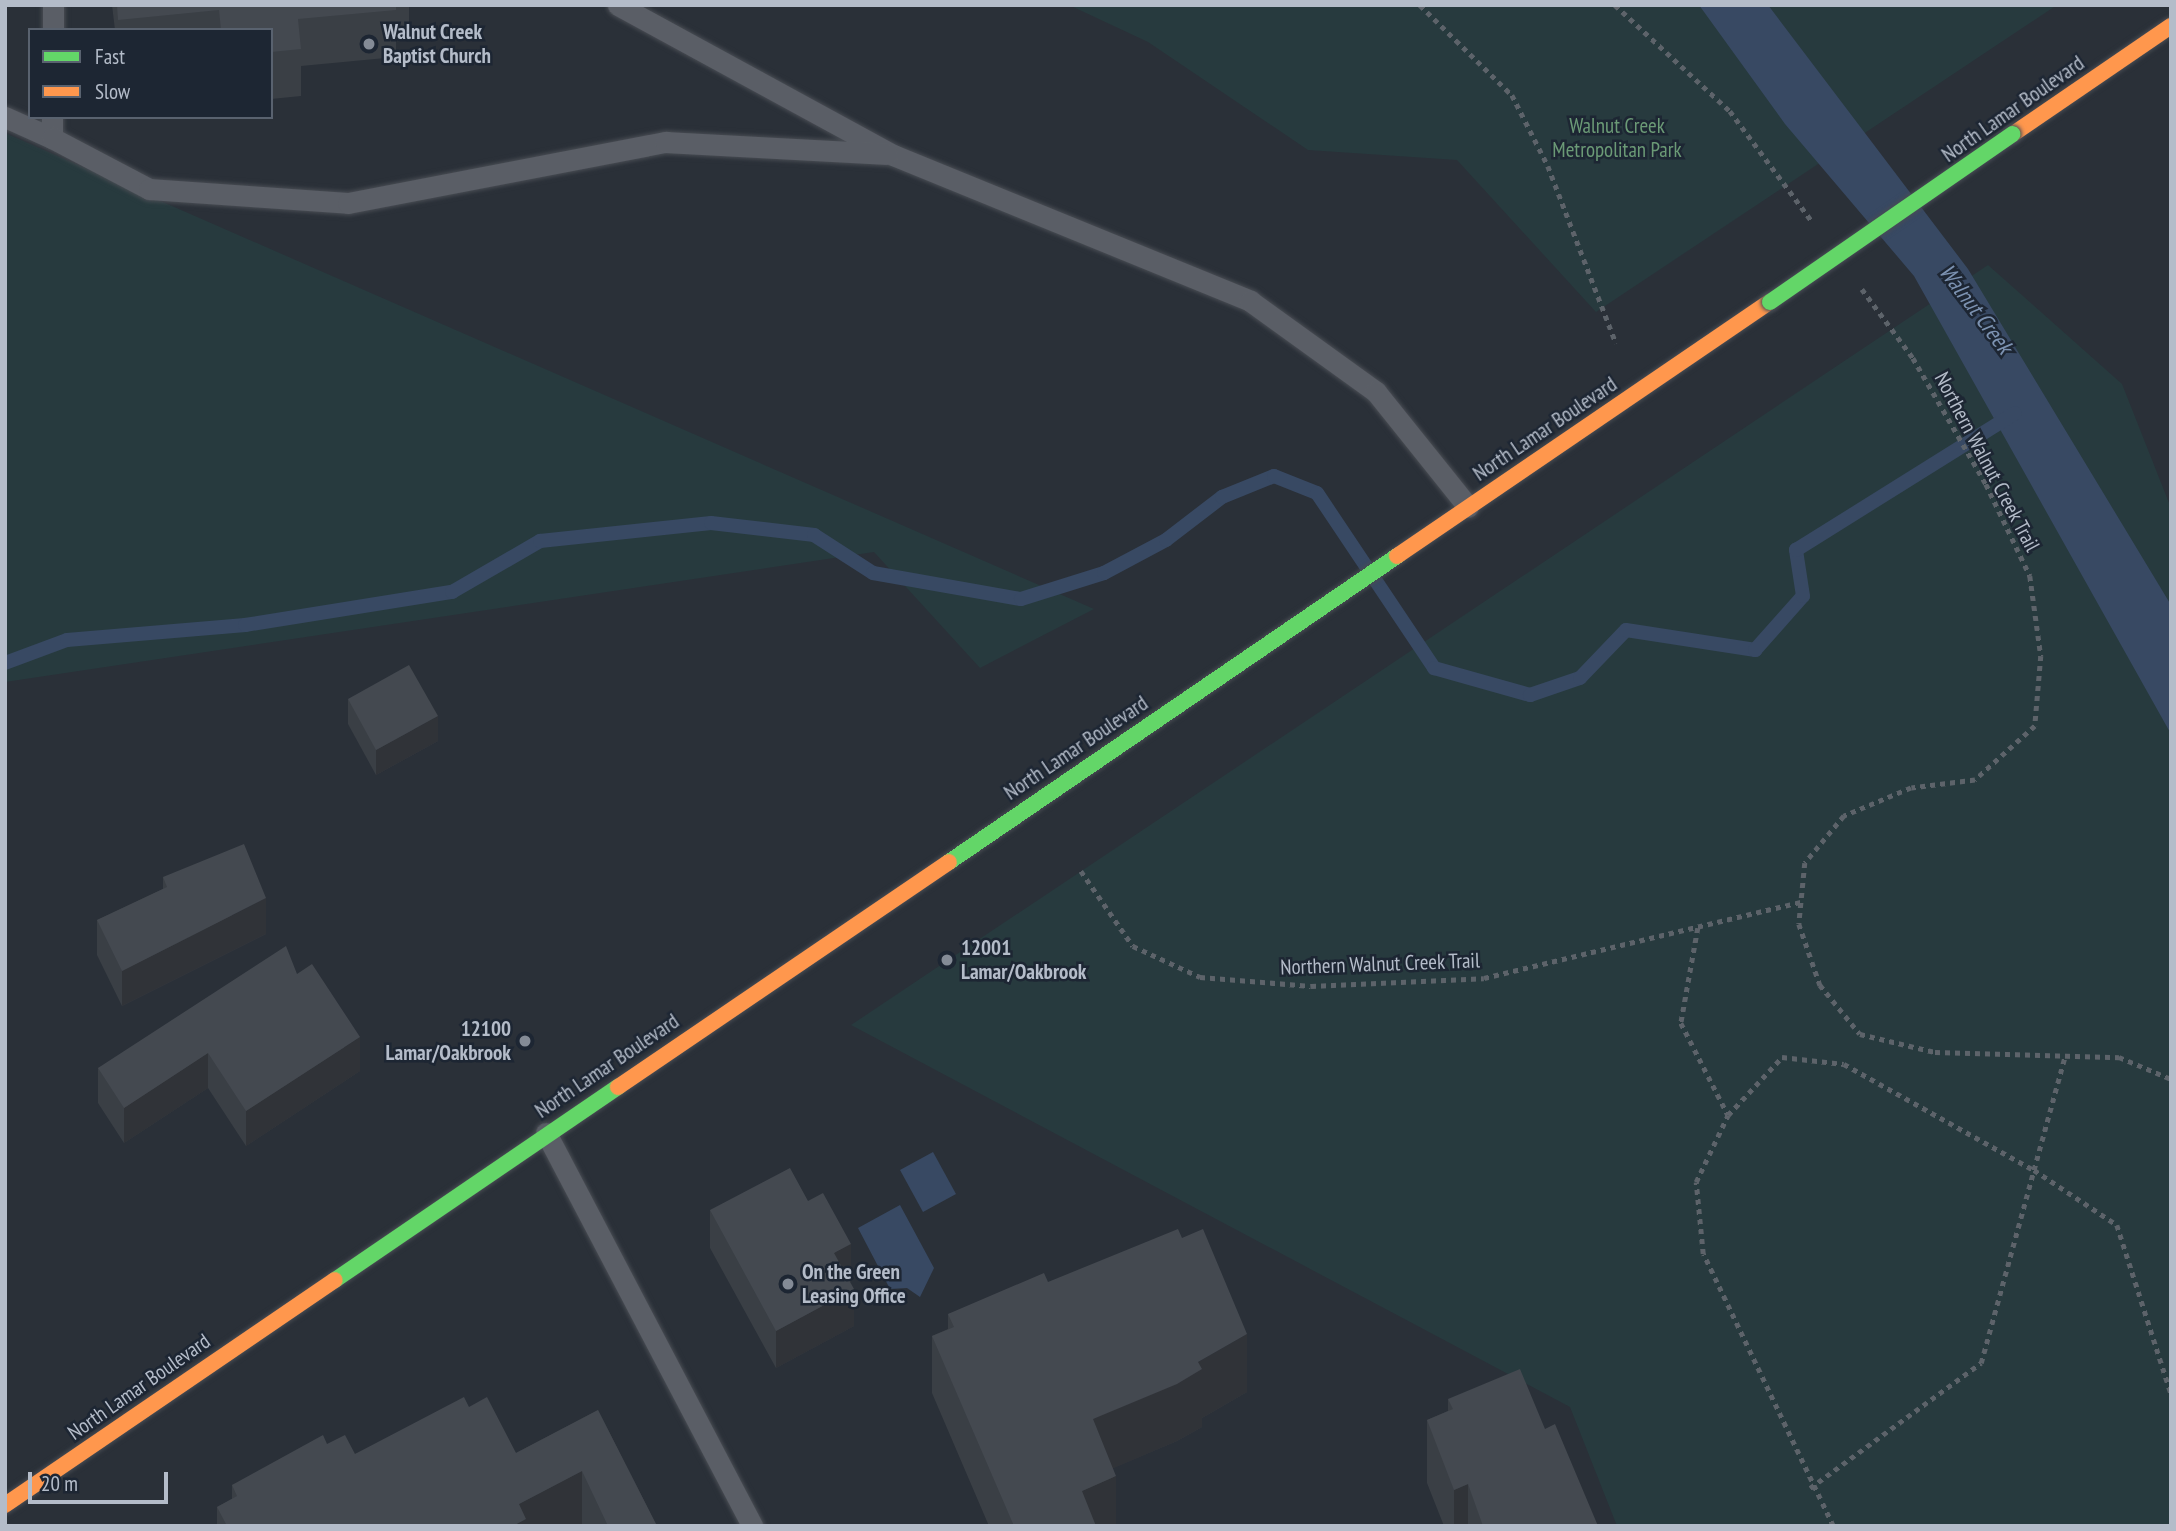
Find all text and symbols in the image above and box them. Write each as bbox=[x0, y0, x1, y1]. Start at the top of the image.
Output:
place label: Walnut Creek Baptist Church bbox=[383, 19, 491, 69]
legend bbox=[28, 28, 273, 119]
marker: Walnut Creek Baptist Church bbox=[361, 36, 377, 52]
text: Fast bbox=[95, 43, 125, 70]
street label: North Lamar Boulevard bbox=[1937, 51, 2089, 167]
text: Slow bbox=[95, 78, 130, 105]
park label: Walnut Creek Metropolitan Park bbox=[1552, 113, 1682, 163]
water label: Walnut Creek bbox=[1933, 259, 2019, 359]
street label: Northern Walnut Creek Trail bbox=[1929, 367, 2045, 557]
street label: North Lamar Boulevard bbox=[1468, 372, 1622, 486]
street label: North Lamar Boulevard bbox=[999, 691, 1153, 805]
place label: 12001 Lamar/Oakbrook bbox=[961, 935, 1086, 985]
street label: Northern Walnut Creek Trail bbox=[1279, 948, 1481, 980]
marker: 12001 Lamar/Oakbrook bbox=[939, 952, 955, 968]
street label: North Lamar Boulevard bbox=[530, 1009, 684, 1123]
place label: 12100 Lamar/Oakbrook bbox=[386, 1016, 511, 1066]
marker: 12100 Lamar/Oakbrook bbox=[517, 1033, 533, 1049]
place label: On the Green Leasing Office bbox=[802, 1259, 906, 1309]
marker: On the Green Leasing Office bbox=[780, 1276, 796, 1292]
street label: North Lamar Boulevard bbox=[63, 1329, 215, 1445]
scale bar bbox=[32, 1458, 172, 1502]
text: 20 m bbox=[41, 1470, 78, 1497]

